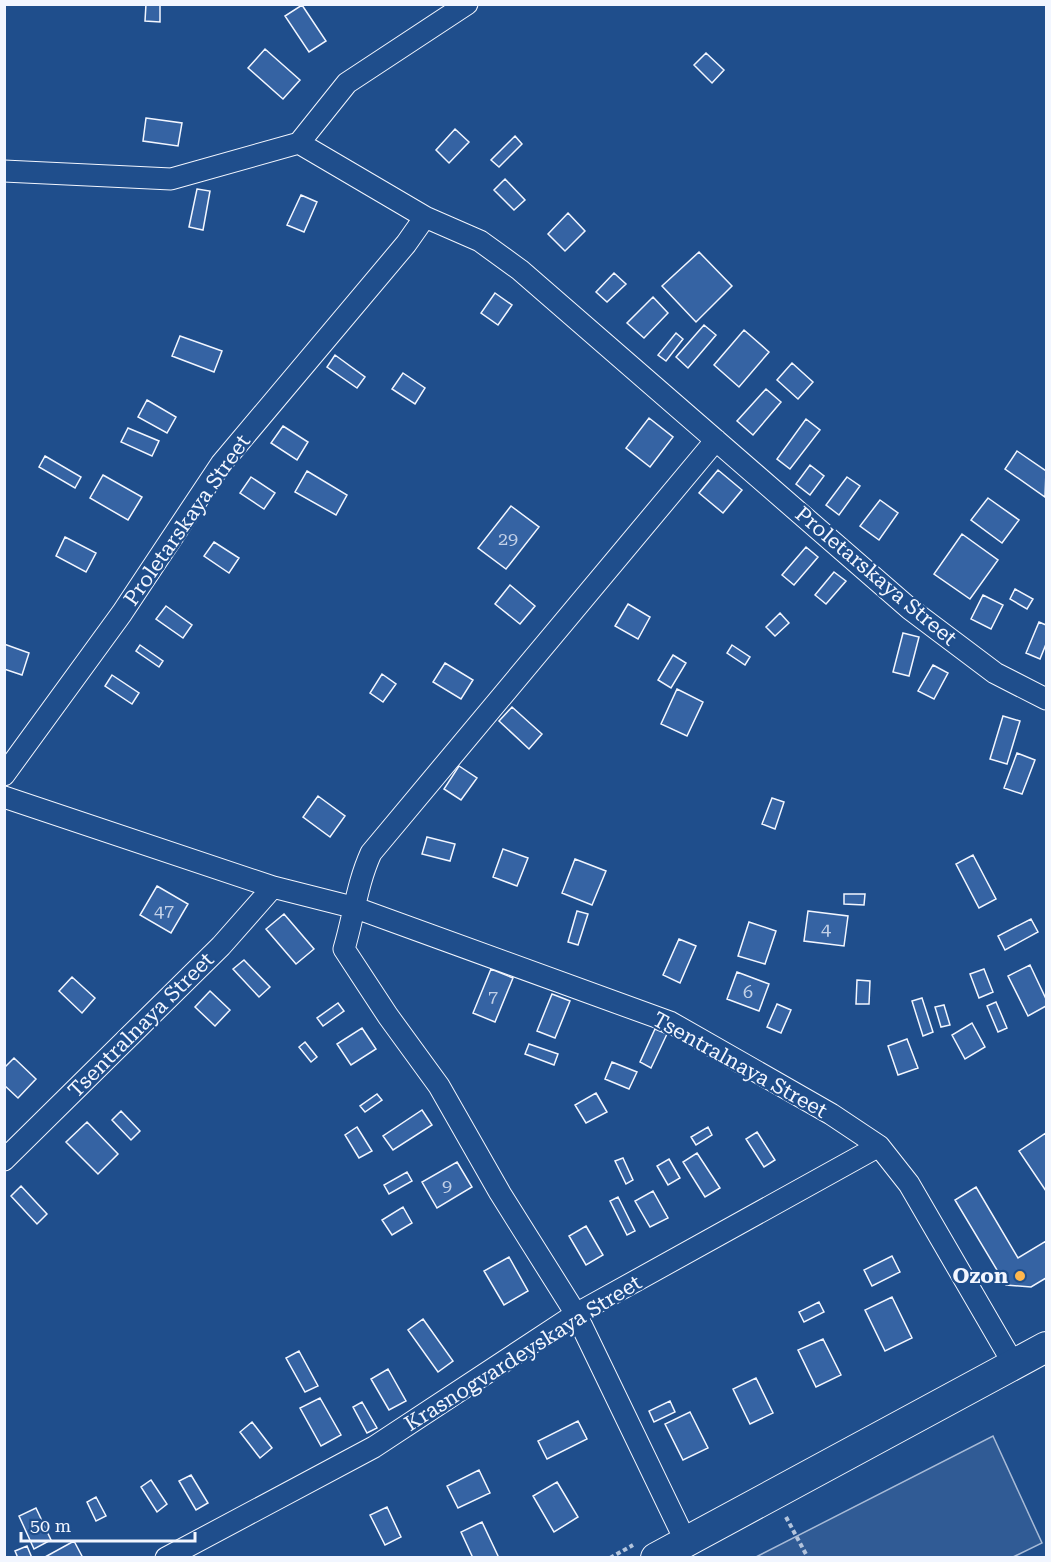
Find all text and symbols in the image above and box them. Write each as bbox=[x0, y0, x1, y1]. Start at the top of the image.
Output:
street label: Proletarskaya Street bbox=[119, 430, 255, 610]
street label: Proletarskaya Street bbox=[791, 502, 962, 651]
house number: 29 bbox=[498, 528, 518, 549]
house number: 47 bbox=[154, 900, 174, 921]
house number: 4 bbox=[821, 918, 831, 939]
street label: Tsentralnaya Street bbox=[63, 947, 219, 1103]
house number: 6 bbox=[743, 981, 753, 1002]
house number: 7 bbox=[488, 986, 498, 1007]
street label: Tsentralnaya Street bbox=[649, 1007, 831, 1123]
house number: 9 bbox=[442, 1175, 452, 1196]
place label: Ozon bbox=[953, 1264, 1008, 1288]
marker: Ozon bbox=[1013, 1269, 1027, 1283]
street label: Krasnogvardeyskaya Street bbox=[400, 1270, 646, 1436]
scale bar bbox=[21, 1505, 195, 1543]
text: 50 m bbox=[30, 1515, 71, 1536]

